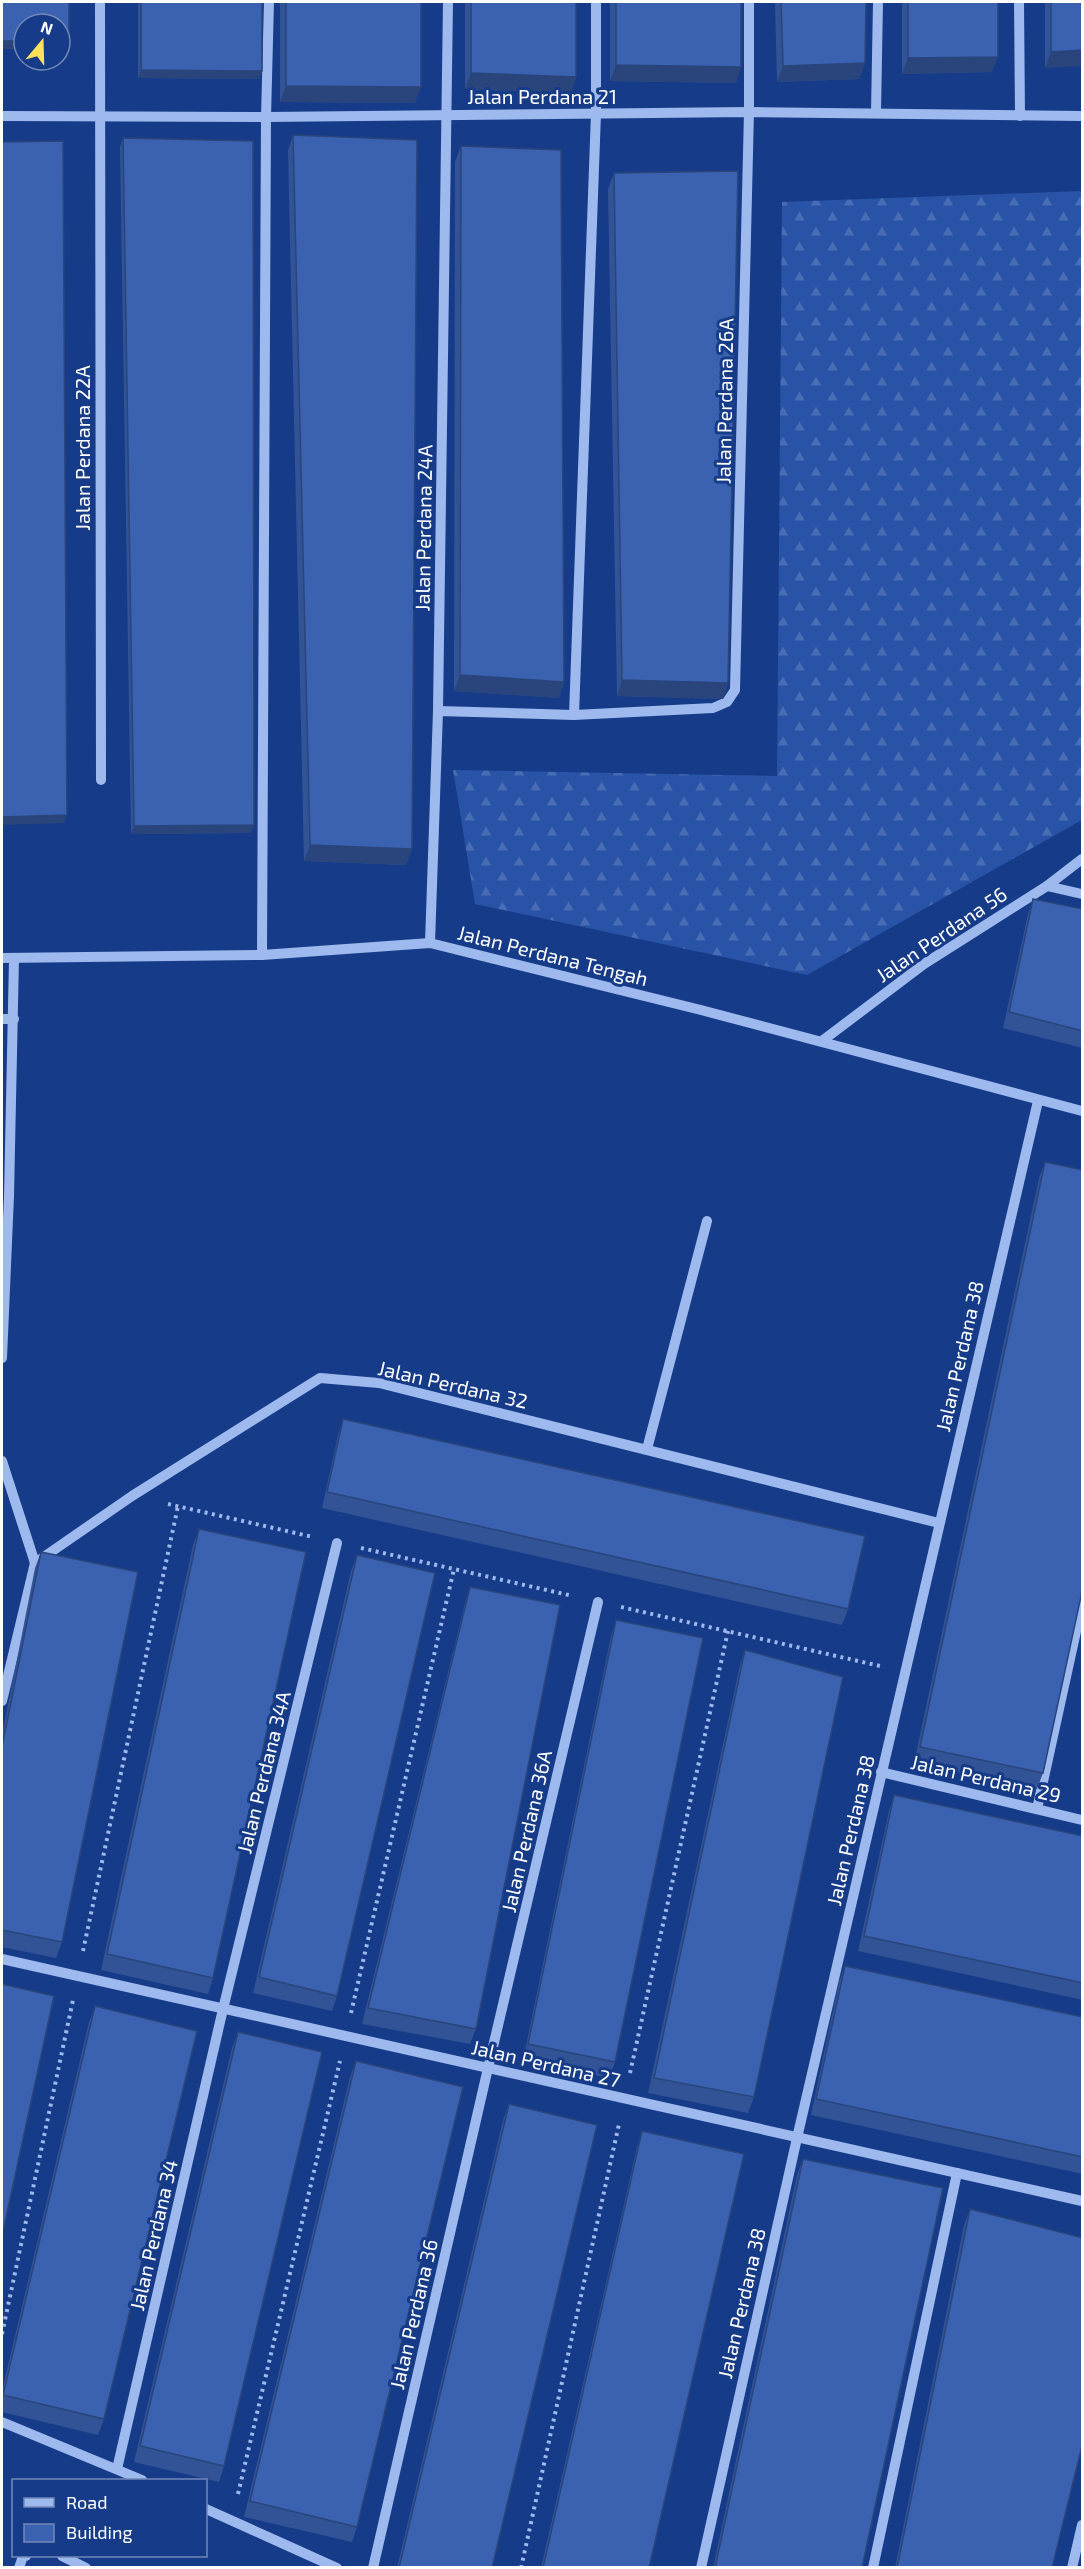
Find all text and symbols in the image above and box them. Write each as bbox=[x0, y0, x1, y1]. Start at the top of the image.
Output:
north arrow bbox=[12, 12, 72, 72]
text: N bbox=[38, 16, 56, 38]
street label: Jalan Perdana 21 bbox=[467, 84, 617, 108]
street label: Jalan Perdana 26A bbox=[711, 317, 737, 484]
street label: Jalan Perdana 22A bbox=[70, 365, 94, 531]
street label: Jalan Perdana 24A bbox=[410, 444, 436, 611]
street label: Jalan Perdana 56 bbox=[871, 881, 1011, 987]
street label: Jalan Perdana Tengah bbox=[455, 920, 651, 990]
street label: Jalan Perdana 38 bbox=[930, 1278, 988, 1434]
street label: Jalan Perdana 32 bbox=[376, 1355, 530, 1413]
street label: Jalan Perdana 34A bbox=[231, 1688, 295, 1856]
street label: Jalan Perdana 36A bbox=[496, 1747, 556, 1914]
street label: Jalan Perdana 29 bbox=[909, 1749, 1063, 1807]
street label: Jalan Perdana 38 bbox=[821, 1752, 879, 1908]
street label: Jalan Perdana 27 bbox=[469, 2034, 623, 2092]
street label: Jalan Perdana 34 bbox=[124, 2157, 182, 2313]
street label: Jalan Perdana 38 bbox=[712, 2225, 770, 2381]
street label: Jalan Perdana 36 bbox=[384, 2237, 442, 2391]
legend bbox=[12, 2479, 207, 2557]
text: Road bbox=[66, 2491, 107, 2513]
text: Building bbox=[66, 2521, 133, 2543]

